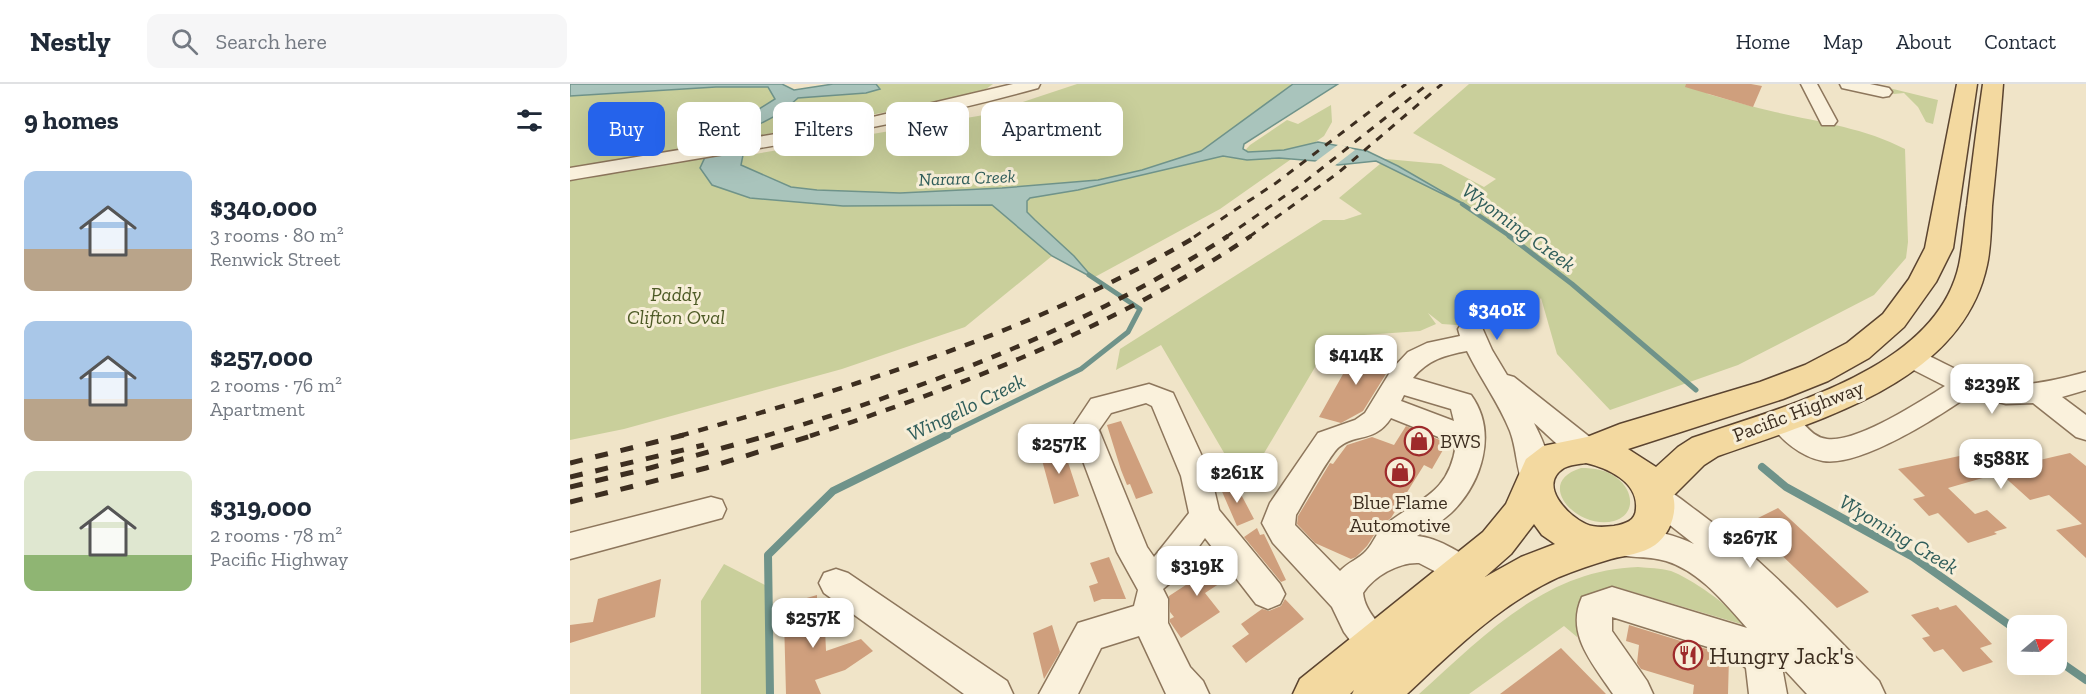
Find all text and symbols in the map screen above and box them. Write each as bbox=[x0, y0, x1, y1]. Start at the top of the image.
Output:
search box bbox=[147, 14, 567, 68]
text: Nestly bbox=[30, 25, 111, 58]
icon: search bbox=[168, 25, 201, 58]
text: Search here bbox=[216, 28, 327, 55]
text: Home bbox=[1736, 29, 1790, 54]
text: Map bbox=[1823, 29, 1863, 54]
text: About bbox=[1896, 29, 1951, 54]
text: Contact bbox=[1984, 29, 2056, 54]
chip: Buy bbox=[588, 102, 665, 156]
chip: Rent bbox=[677, 102, 761, 156]
chip: Filters bbox=[773, 102, 874, 156]
chip: New bbox=[886, 102, 969, 156]
chip: Apartment bbox=[981, 102, 1123, 156]
text: 9 homes bbox=[24, 104, 119, 136]
icon: filters bbox=[513, 104, 546, 137]
water label: Narara Creek bbox=[918, 165, 1016, 191]
water label: Wyoming Creek bbox=[1457, 177, 1581, 277]
text: $340,000 bbox=[210, 191, 317, 223]
icon: home bbox=[72, 195, 144, 267]
text: 3 rooms · 80 m² bbox=[210, 223, 344, 247]
text: Renwick Street bbox=[210, 247, 340, 271]
park label: Paddy Clifton Oval bbox=[627, 282, 725, 329]
pin: $340K bbox=[1455, 290, 1539, 341]
text: $340K bbox=[1469, 297, 1525, 321]
pin: $414K bbox=[1314, 335, 1398, 386]
text: $257,000 bbox=[210, 341, 313, 373]
text: $414K bbox=[1329, 342, 1383, 366]
icon: home bbox=[72, 345, 144, 417]
pin: $239K bbox=[1950, 364, 2034, 415]
water label: Wingello Creek bbox=[903, 368, 1029, 446]
text: $239K bbox=[1964, 371, 2020, 395]
text: 2 rooms · 76 m² bbox=[210, 373, 342, 397]
street label: Pacific Highway bbox=[1729, 375, 1868, 447]
text: Apartment bbox=[210, 397, 305, 421]
pin: $257K bbox=[1017, 424, 1101, 475]
shop icon: BWS bbox=[1403, 425, 1435, 457]
place label: BWS bbox=[1440, 429, 1481, 453]
text: $257K bbox=[1032, 431, 1086, 455]
pin: $588K bbox=[1959, 439, 2043, 490]
text: $588K bbox=[1973, 446, 2029, 470]
pin: $261K bbox=[1195, 453, 1279, 504]
shop icon: Blue Flame Automotive bbox=[1384, 456, 1416, 488]
text: $261K bbox=[1211, 460, 1263, 484]
water label: Wyoming Creek bbox=[1835, 489, 1963, 579]
place label: Blue Flame Automotive bbox=[1349, 490, 1451, 537]
text: $319,000 bbox=[210, 491, 312, 523]
icon: home bbox=[72, 495, 144, 567]
pin: $267K bbox=[1708, 518, 1792, 569]
text: 2 rooms · 78 m² bbox=[210, 523, 342, 547]
text: $267K bbox=[1723, 525, 1777, 549]
pin: $319K bbox=[1155, 546, 1239, 597]
text: Pacific Highway bbox=[210, 547, 348, 571]
text: $319K bbox=[1171, 553, 1223, 577]
pin: $257K bbox=[771, 598, 855, 649]
text: $257K bbox=[786, 605, 840, 629]
north arrow bbox=[2007, 615, 2067, 675]
map controls bbox=[2007, 615, 2067, 675]
restaurant icon: Hungry Jack's bbox=[1672, 639, 1704, 671]
place label: Hungry Jack's bbox=[1709, 641, 1854, 670]

